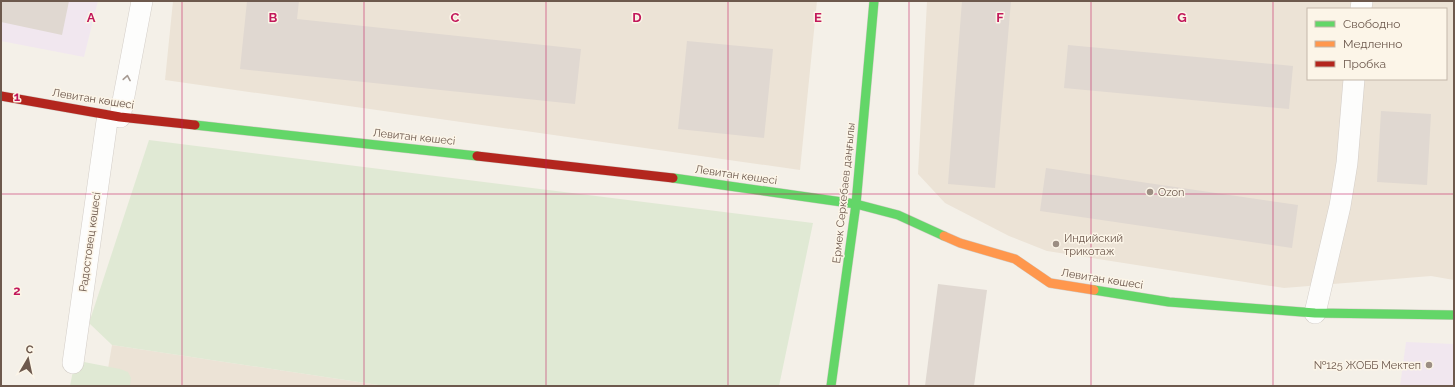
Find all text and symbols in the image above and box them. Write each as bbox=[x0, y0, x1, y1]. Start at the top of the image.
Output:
legend bbox=[1307, 8, 1447, 80]
text: A bbox=[87, 10, 96, 25]
text: B bbox=[269, 10, 278, 25]
text: C bbox=[451, 10, 460, 25]
text: D bbox=[632, 10, 642, 25]
text: E bbox=[814, 10, 822, 25]
text: F bbox=[996, 10, 1004, 25]
text: G bbox=[1177, 10, 1187, 25]
text: Свободно bbox=[1343, 17, 1400, 31]
text: Медленно bbox=[1343, 37, 1402, 51]
text: Пробка bbox=[1343, 57, 1386, 71]
one-way arrow bbox=[123, 75, 131, 81]
street label: Левитан көшесі bbox=[51, 86, 135, 112]
text: 1 bbox=[14, 89, 21, 104]
street label: Ермек Серкебаев даңғылы bbox=[830, 122, 858, 264]
street label: Левитан көшесі bbox=[372, 126, 456, 148]
street label: Левитан көшесі bbox=[694, 163, 778, 187]
place label: Ozon bbox=[1158, 186, 1185, 199]
marker: Ozon bbox=[1145, 187, 1155, 197]
street label: Радостовец көшесі bbox=[77, 191, 103, 293]
place label: Индийский трикотаж bbox=[1064, 232, 1123, 258]
marker: Индийский трикотаж bbox=[1051, 239, 1061, 249]
street label: Левитан көшесі bbox=[1060, 266, 1144, 292]
text: 2 bbox=[13, 283, 21, 298]
north arrow bbox=[8, 339, 48, 379]
text: С bbox=[25, 343, 35, 357]
place label: №125 ЖОББ Мектеп bbox=[1314, 359, 1421, 372]
marker: №125 ЖОББ Мектеп bbox=[1424, 360, 1434, 370]

